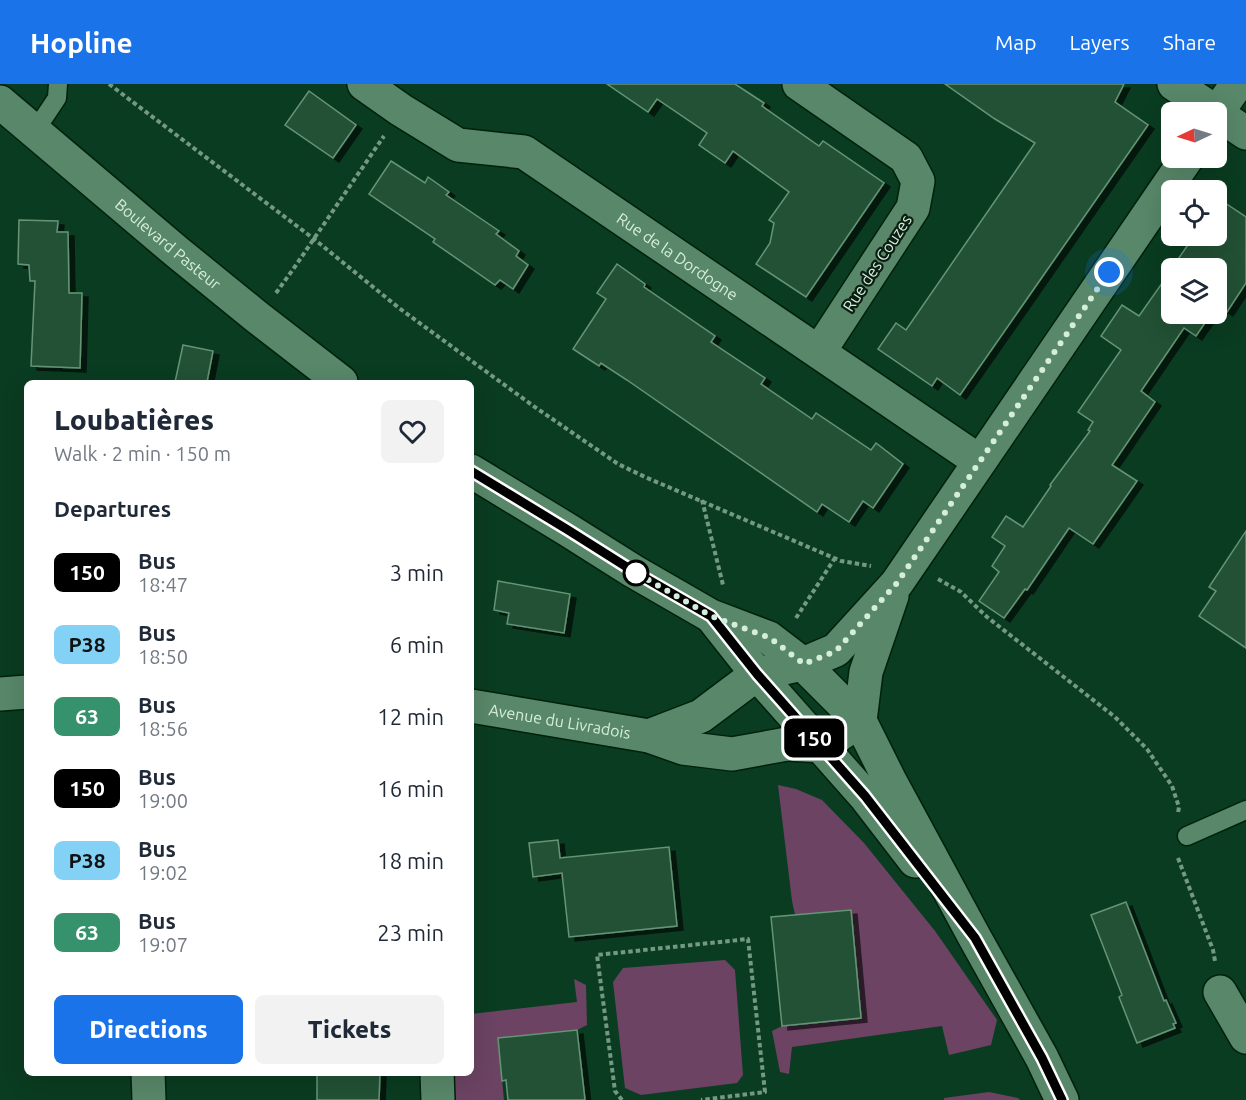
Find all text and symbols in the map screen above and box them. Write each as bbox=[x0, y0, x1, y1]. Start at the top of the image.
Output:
text: Hopline bbox=[30, 27, 133, 58]
text: Map bbox=[995, 30, 1036, 54]
text: Layers bbox=[1069, 30, 1130, 54]
text: Share bbox=[1163, 30, 1216, 54]
north arrow bbox=[1161, 102, 1227, 168]
map controls bbox=[1161, 102, 1227, 324]
button: locate bbox=[1161, 180, 1227, 246]
street label: Boulevard Pasteur bbox=[112, 195, 225, 293]
street label: Rue de la Dordogne bbox=[614, 209, 741, 304]
street label: Rue des Couzes bbox=[839, 211, 915, 315]
your location bbox=[1094, 257, 1124, 287]
button: layers bbox=[1161, 258, 1227, 324]
button: heart bbox=[381, 400, 444, 463]
text: Loubatières bbox=[54, 404, 214, 435]
text: Walk · 2 min · 150 m bbox=[54, 442, 231, 465]
text: Departures bbox=[54, 496, 171, 521]
text: Bus bbox=[138, 548, 176, 573]
text: 150 bbox=[69, 560, 105, 584]
text: 3 min bbox=[390, 560, 444, 585]
unlabelled marker bbox=[623, 560, 649, 586]
text: 18:47 bbox=[138, 573, 188, 596]
text: Bus bbox=[138, 620, 176, 645]
text: P38 bbox=[69, 632, 105, 656]
text: 6 min bbox=[390, 632, 444, 657]
text: 18:50 bbox=[138, 645, 188, 668]
text: Bus bbox=[138, 692, 176, 717]
street label: Avenue du Livradois bbox=[487, 700, 632, 742]
text: 63 bbox=[75, 704, 99, 728]
text: 12 min bbox=[377, 704, 444, 729]
text: 18:56 bbox=[138, 717, 188, 740]
line badge: 150 bbox=[780, 718, 848, 758]
text: 150 bbox=[796, 726, 832, 750]
text: Bus bbox=[138, 764, 176, 789]
text: 150 bbox=[69, 776, 105, 800]
text: 16 min bbox=[377, 776, 444, 801]
text: 19:00 bbox=[138, 789, 188, 812]
text: Bus bbox=[138, 836, 176, 861]
text: P38 bbox=[69, 848, 105, 872]
text: 18 min bbox=[377, 848, 444, 873]
text: 19:02 bbox=[138, 861, 188, 884]
text: Bus bbox=[138, 908, 176, 933]
text: 63 bbox=[75, 920, 99, 944]
text: 23 min bbox=[377, 920, 444, 945]
text: 19:07 bbox=[138, 933, 188, 956]
button: Directions bbox=[54, 995, 243, 1064]
button: Tickets bbox=[255, 995, 444, 1064]

